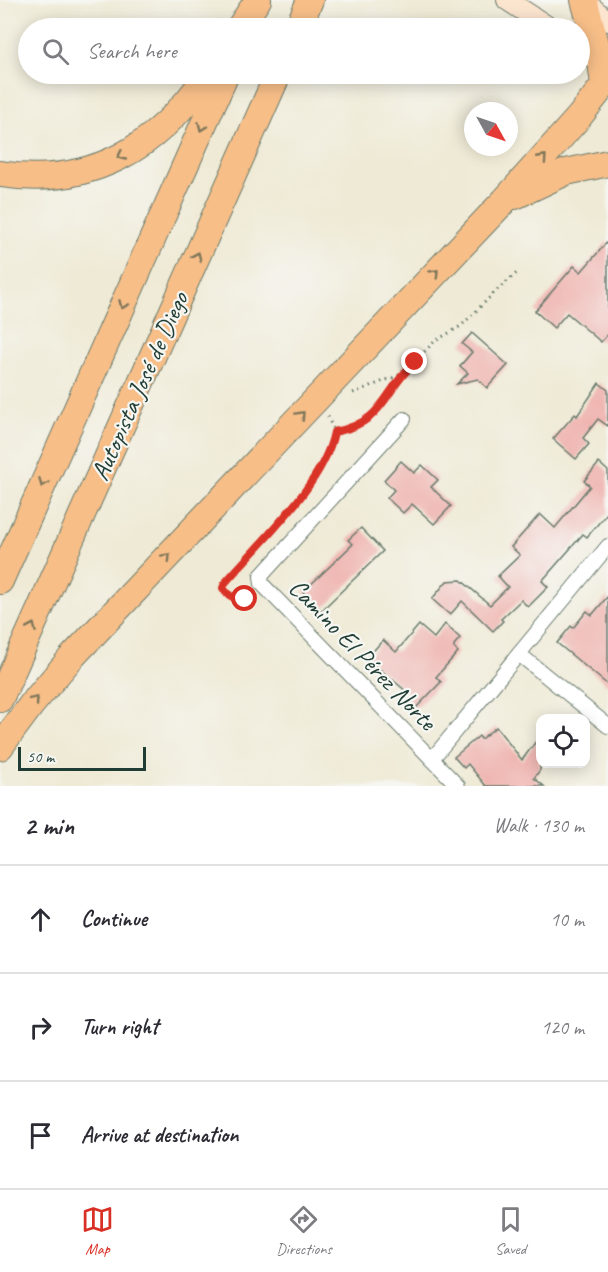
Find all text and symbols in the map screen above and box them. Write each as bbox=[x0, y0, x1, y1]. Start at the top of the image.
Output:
search box bbox=[18, 18, 590, 84]
icon: search bbox=[39, 35, 72, 68]
text: Search here bbox=[87, 37, 177, 65]
north arrow bbox=[464, 102, 518, 156]
one-way arrow bbox=[197, 121, 209, 132]
one-way arrow bbox=[116, 148, 127, 160]
one-way arrow bbox=[536, 154, 547, 164]
one-way arrow bbox=[190, 252, 202, 263]
one-way arrow bbox=[428, 270, 439, 280]
street label: Autopista José de Diego bbox=[83, 285, 196, 485]
one-way arrow bbox=[118, 299, 130, 310]
route end bbox=[401, 348, 427, 374]
one-way arrow bbox=[294, 411, 305, 422]
one-way arrow bbox=[39, 477, 51, 488]
one-way arrow bbox=[160, 553, 171, 563]
street label: Camino El Pérez Norte bbox=[282, 571, 445, 738]
route start bbox=[231, 585, 257, 611]
one-way arrow bbox=[25, 622, 37, 633]
one-way arrow bbox=[28, 696, 39, 707]
map controls bbox=[536, 714, 590, 768]
button: locate bbox=[536, 714, 590, 768]
scale bar bbox=[18, 744, 146, 772]
text: 50 m bbox=[27, 747, 54, 767]
text: 2 min bbox=[24, 809, 74, 842]
text: Walk · 130 m bbox=[494, 813, 584, 838]
icon: ahead bbox=[24, 903, 57, 936]
text: Continue bbox=[81, 905, 147, 933]
text: 10 m bbox=[550, 907, 584, 932]
icon: right bbox=[24, 1011, 57, 1044]
text: Turn right bbox=[81, 1013, 158, 1041]
text: 120 m bbox=[541, 1015, 584, 1040]
icon: arrive bbox=[24, 1119, 57, 1152]
text: Arrive at destination bbox=[81, 1121, 238, 1149]
tab: Map bbox=[81, 1203, 114, 1259]
tab: Directions bbox=[276, 1203, 332, 1259]
tab: Saved bbox=[494, 1203, 527, 1259]

